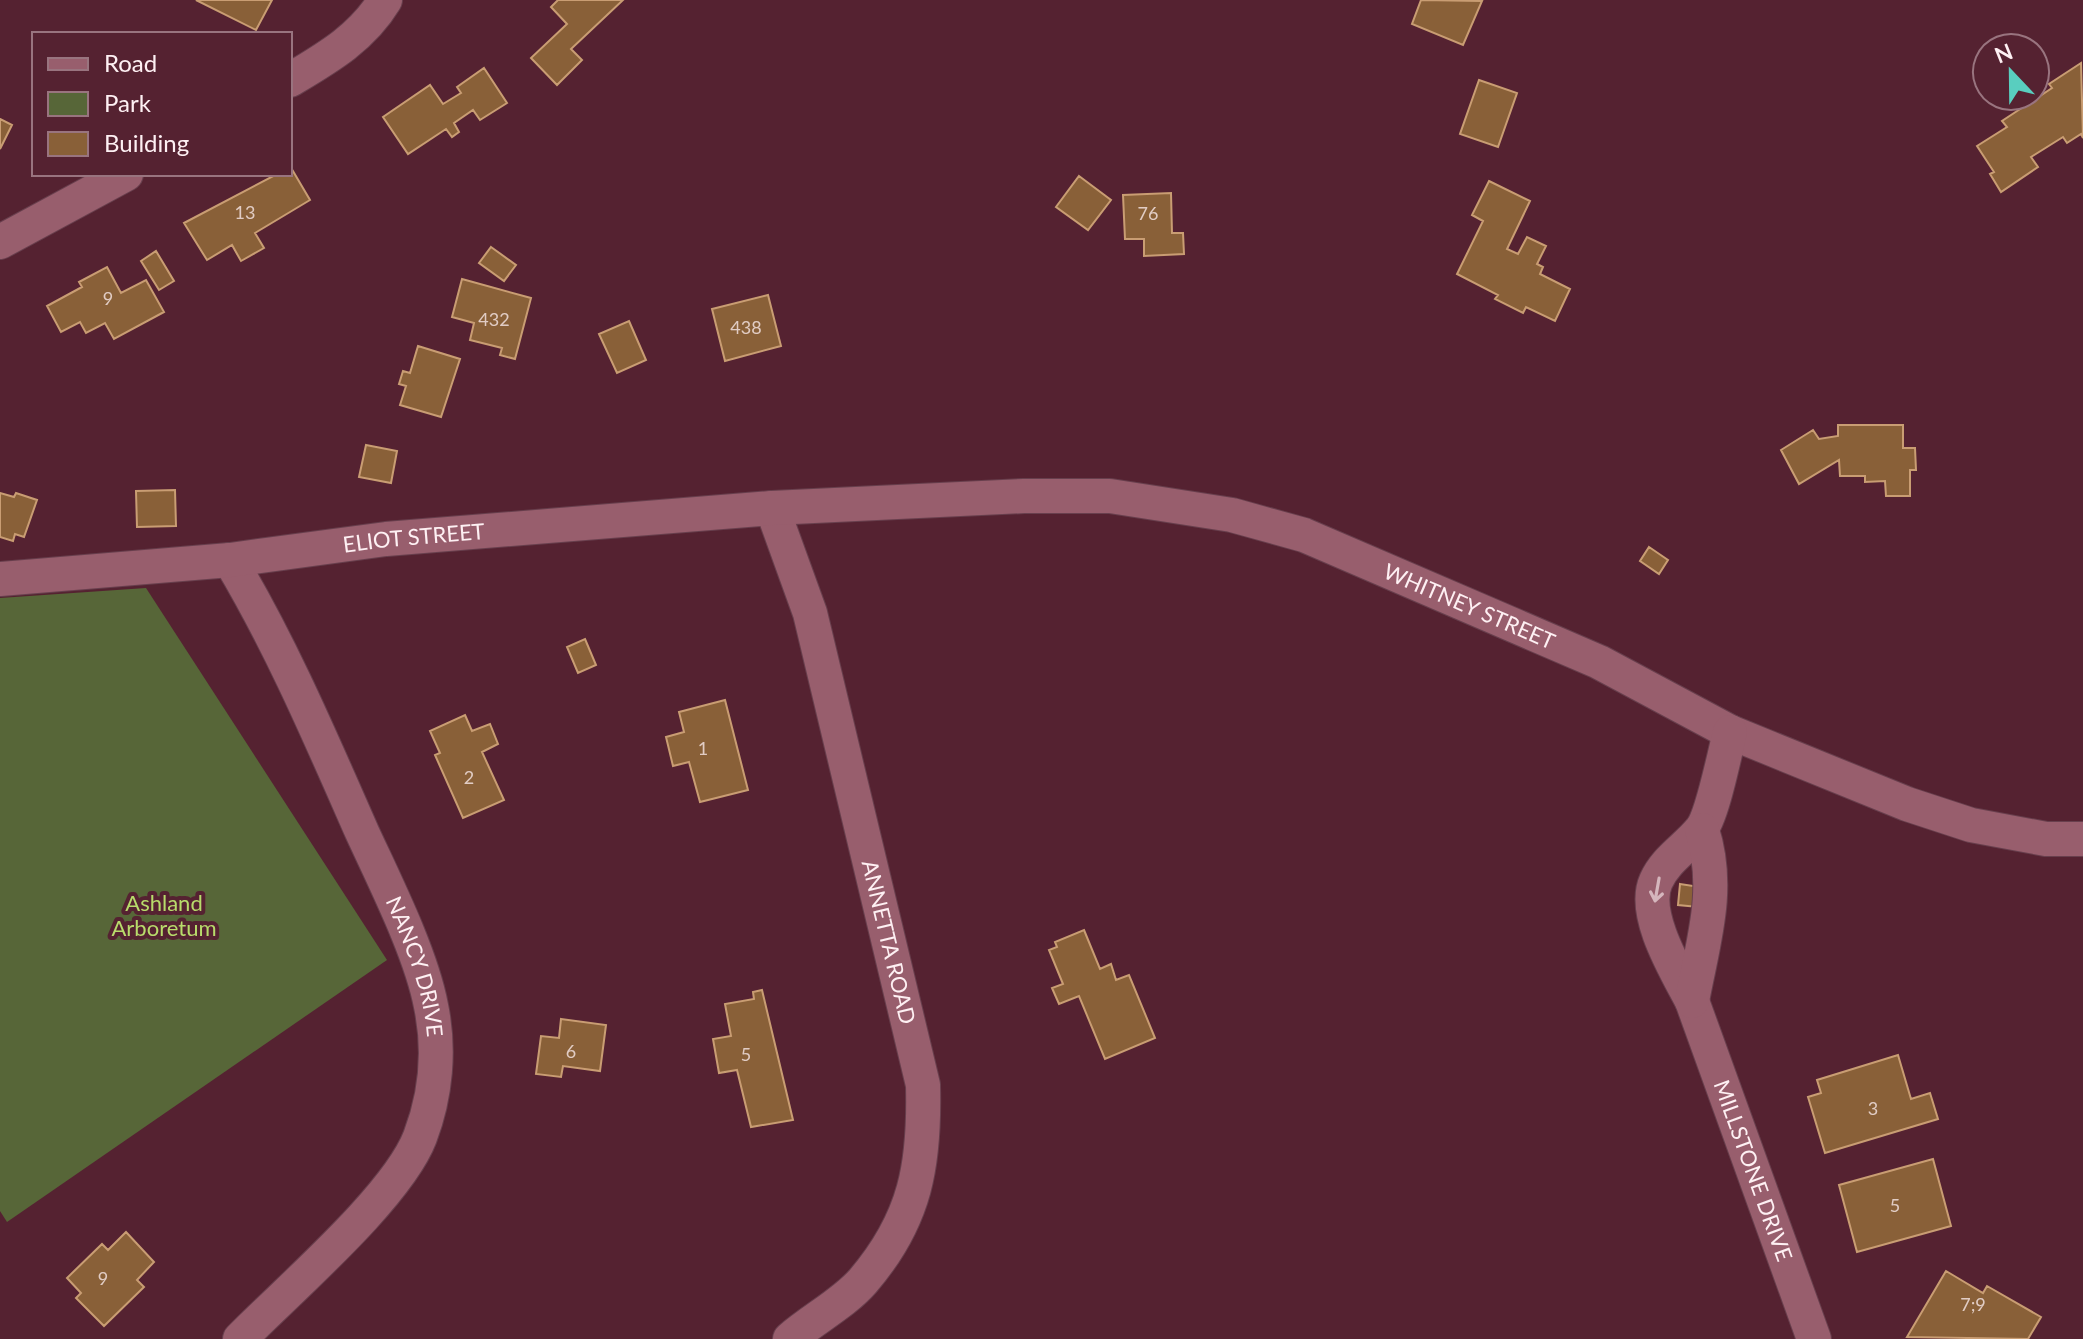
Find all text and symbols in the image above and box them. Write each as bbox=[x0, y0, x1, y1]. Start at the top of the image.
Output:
legend bbox=[32, 32, 292, 176]
north arrow bbox=[1971, 32, 2051, 112]
text: N bbox=[1990, 37, 2016, 69]
text: Road bbox=[104, 48, 157, 77]
text: Park bbox=[104, 88, 152, 117]
text: Building bbox=[104, 128, 189, 157]
house number: 13 bbox=[235, 201, 255, 223]
house number: 76 bbox=[1138, 202, 1158, 224]
house number: 9 bbox=[103, 287, 113, 309]
house number: 432 bbox=[478, 308, 510, 330]
house number: 438 bbox=[730, 316, 762, 338]
street label: ELIOT STREET bbox=[341, 517, 486, 558]
street label: WHITNEY STREET bbox=[1380, 557, 1559, 655]
house number: 1 bbox=[698, 737, 708, 759]
house number: 2 bbox=[464, 766, 474, 788]
street label: ANNETTA ROAD bbox=[857, 857, 922, 1027]
one-way arrow bbox=[1648, 876, 1663, 902]
park label: Ashland Arboretum bbox=[112, 889, 217, 941]
street label: NANCY DRIVE bbox=[381, 892, 449, 1038]
house number: 6 bbox=[566, 1040, 576, 1062]
house number: 5 bbox=[741, 1043, 751, 1065]
street label: MILLSTONE DRIVE bbox=[1709, 1076, 1799, 1265]
house number: 3 bbox=[1868, 1097, 1878, 1119]
house number: 5 bbox=[1890, 1194, 1900, 1216]
house number: 9 bbox=[98, 1267, 108, 1289]
house number: 7;9 bbox=[1960, 1293, 1986, 1315]

